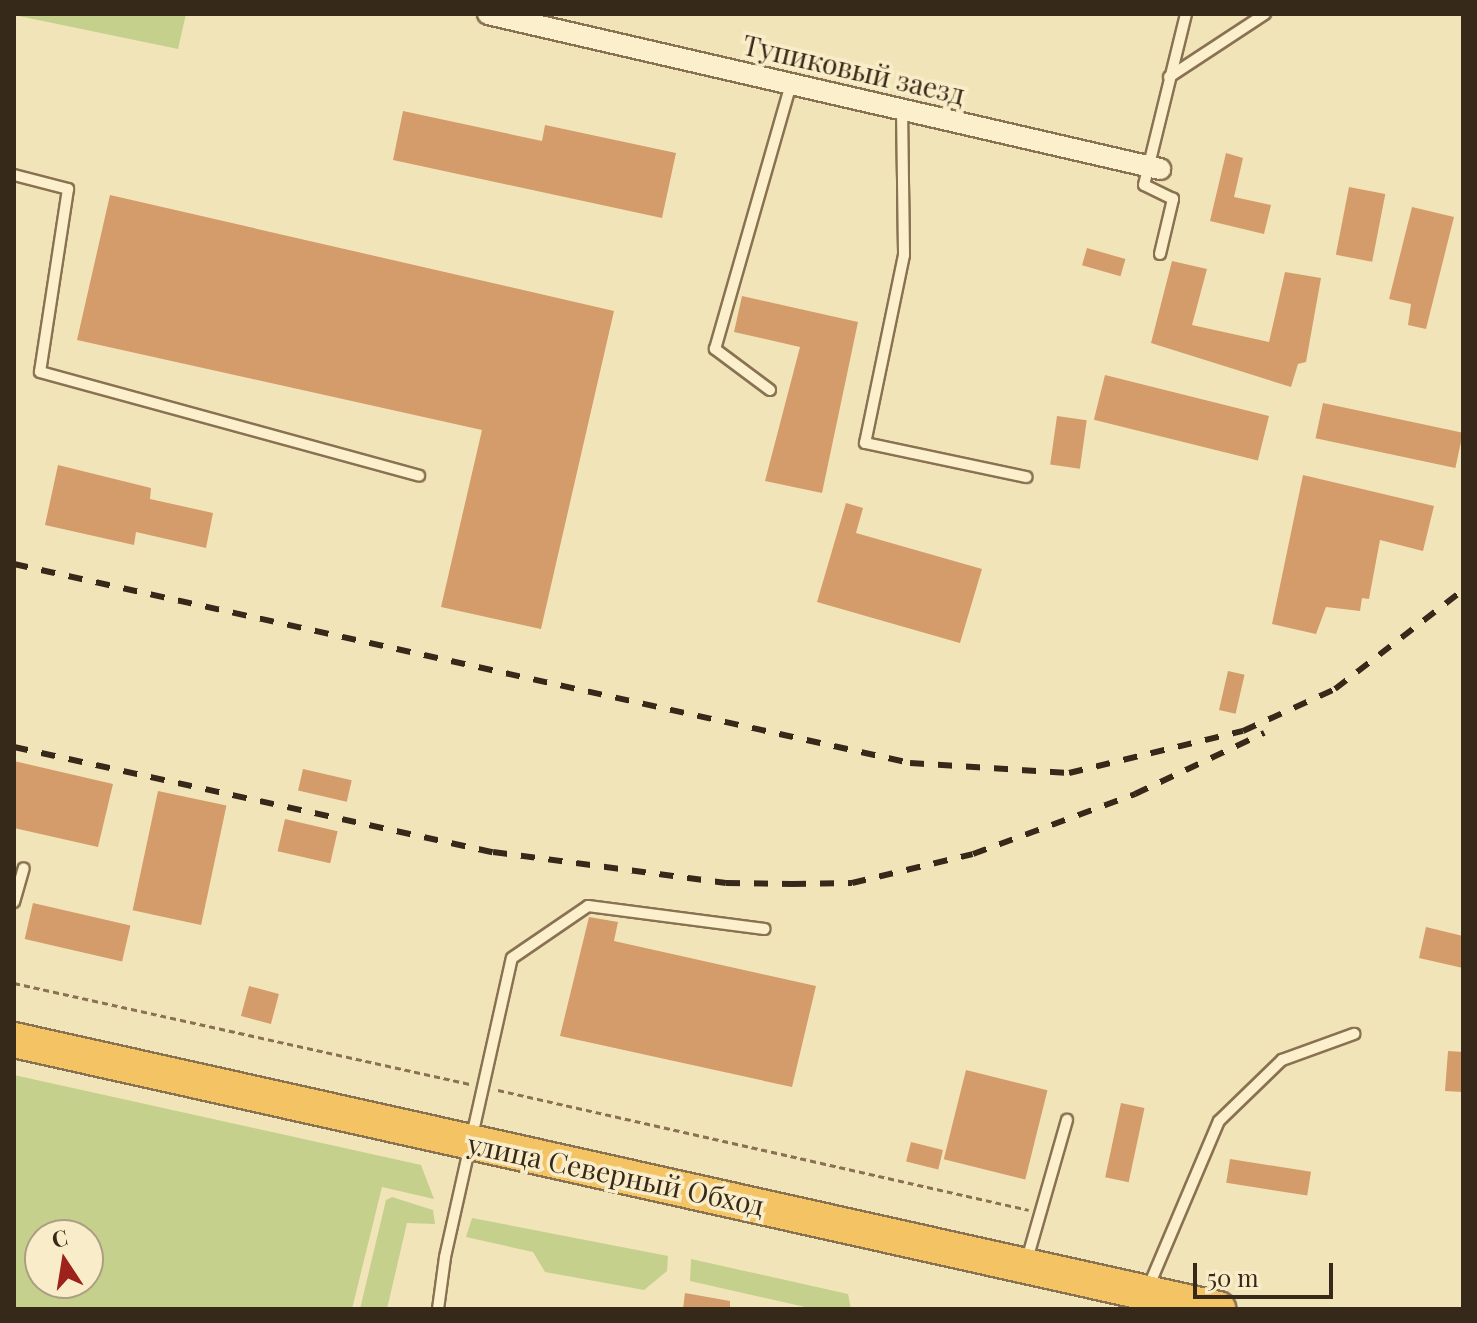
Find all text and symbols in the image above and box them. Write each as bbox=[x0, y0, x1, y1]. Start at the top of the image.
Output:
street label: Тупиковый заезд bbox=[740, 27, 968, 111]
street label: улица Северный Обход bbox=[465, 1126, 767, 1222]
north arrow bbox=[24, 1219, 104, 1299]
text: С bbox=[49, 1221, 70, 1254]
scale bar bbox=[1197, 1247, 1337, 1297]
text: 50 m bbox=[1207, 1261, 1259, 1293]

